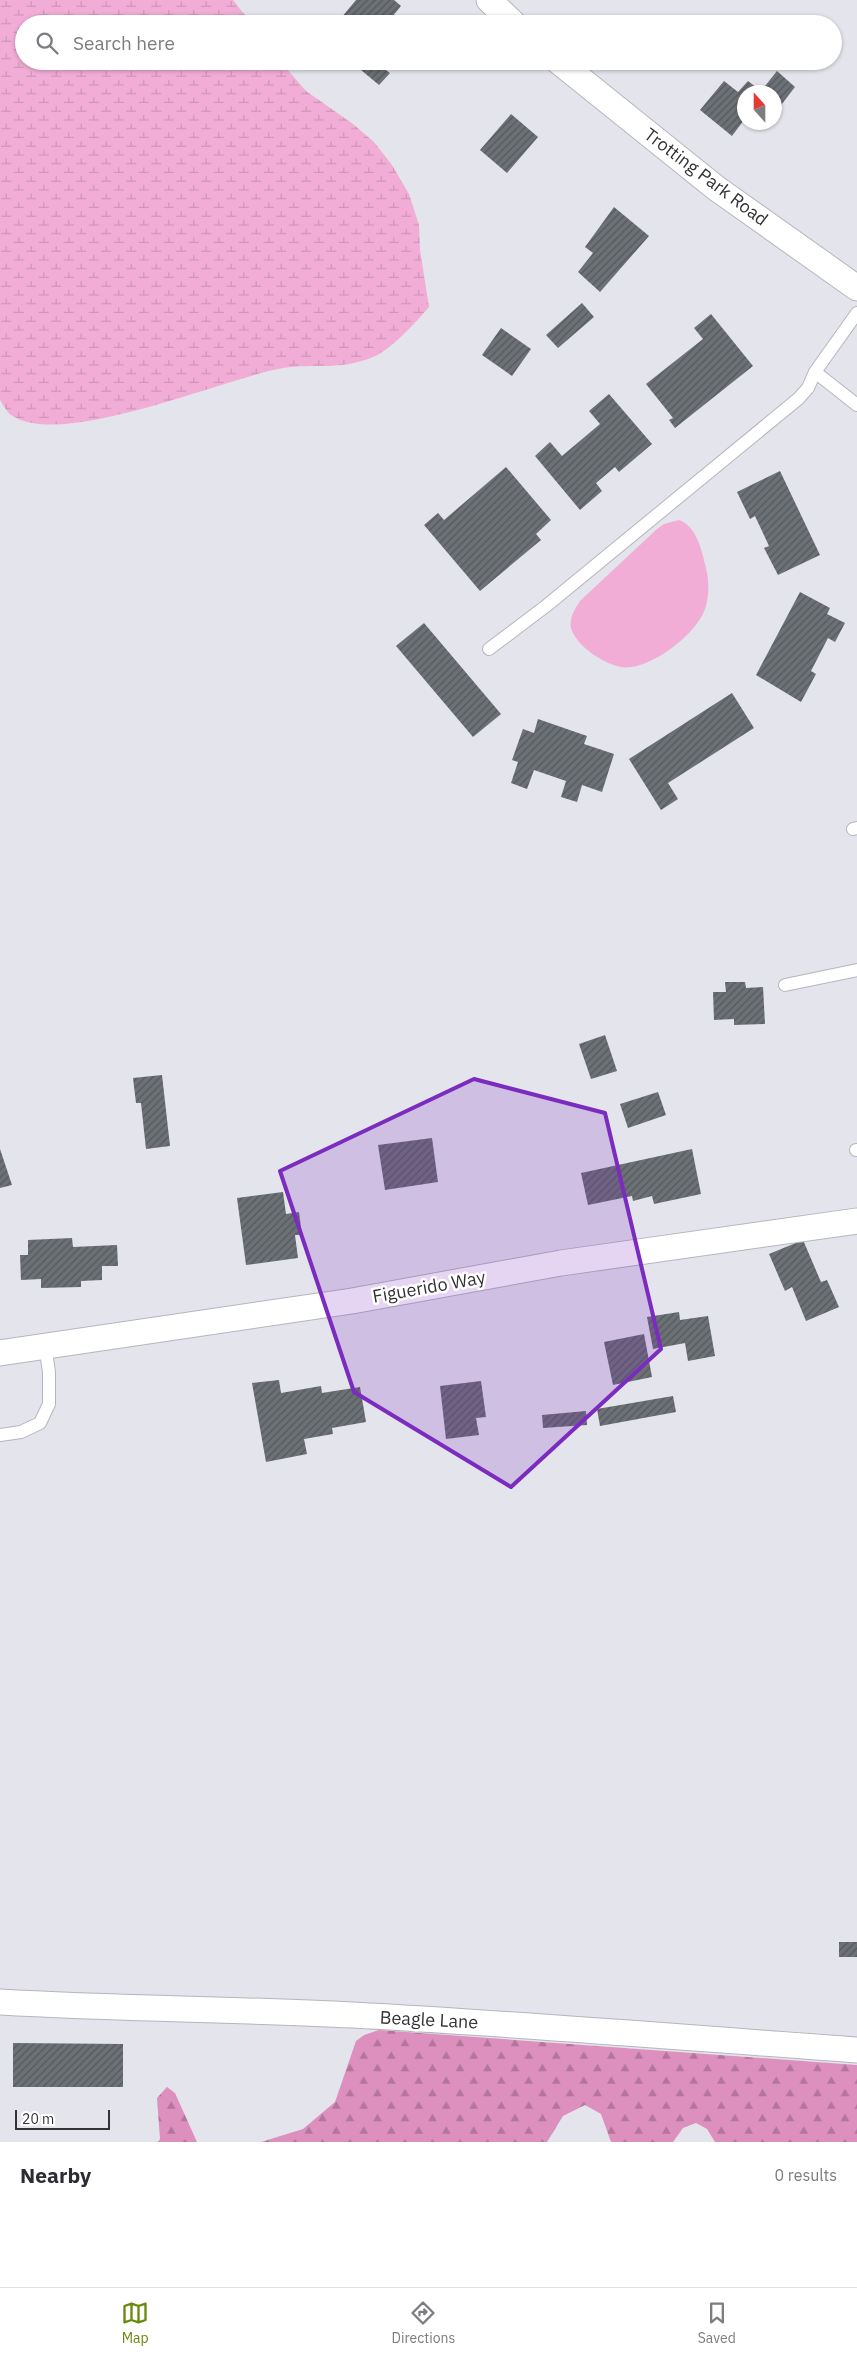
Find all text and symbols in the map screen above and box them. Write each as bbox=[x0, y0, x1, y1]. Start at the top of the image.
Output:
search box bbox=[15, 15, 842, 70]
icon: search bbox=[33, 29, 61, 57]
text: Search here bbox=[73, 31, 175, 55]
north arrow bbox=[737, 85, 782, 130]
street label: Trotting Park Road bbox=[640, 123, 773, 231]
street label: Figuerido Way bbox=[371, 1265, 487, 1308]
street label: Beagle Lane bbox=[379, 2005, 479, 2034]
scale bar bbox=[15, 2107, 110, 2130]
text: 20 m bbox=[22, 2110, 54, 2128]
text: Nearby bbox=[20, 2161, 91, 2189]
text: 0 results bbox=[774, 2165, 837, 2185]
tab: Map bbox=[121, 2299, 149, 2347]
tab: Directions bbox=[392, 2299, 455, 2347]
tab: Saved bbox=[698, 2299, 736, 2347]

